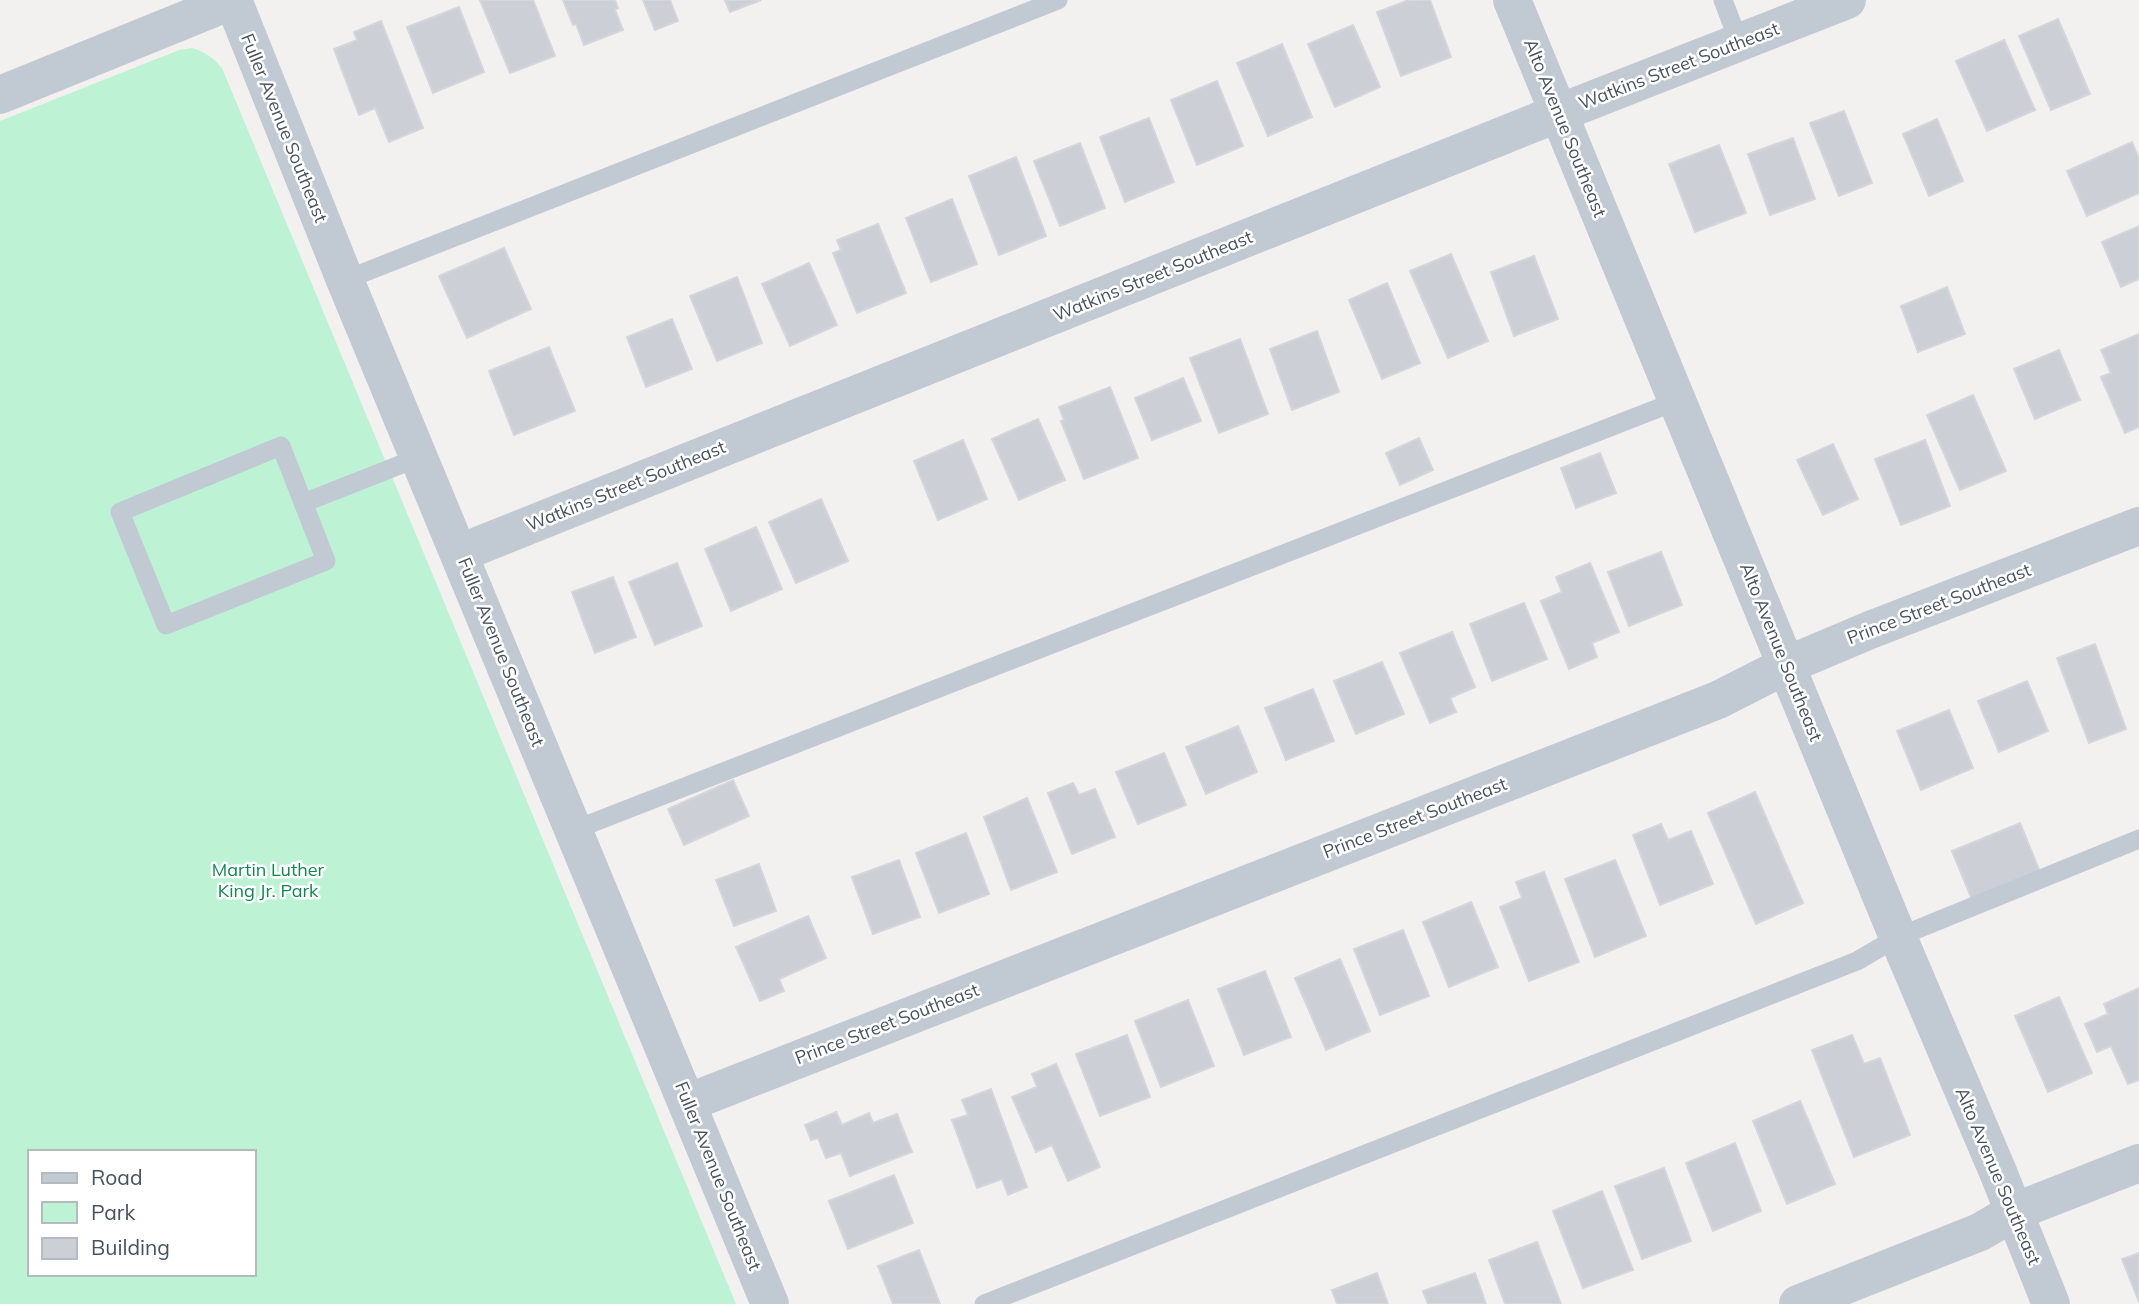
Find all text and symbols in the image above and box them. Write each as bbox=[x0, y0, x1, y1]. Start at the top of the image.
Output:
street label: Watkins Street Southeast bbox=[1575, 17, 1782, 114]
street label: Fuller Avenue Southeast bbox=[236, 30, 333, 226]
street label: Alto Avenue Southeast bbox=[1519, 35, 1612, 220]
street label: Watkins Street Southeast bbox=[1050, 225, 1256, 326]
street label: Watkins Street Southeast bbox=[523, 435, 729, 536]
street label: Fuller Avenue Southeast bbox=[453, 554, 550, 750]
street label: Prince Street Southeast bbox=[1844, 558, 2034, 649]
street label: Alto Avenue Southeast bbox=[1735, 559, 1828, 744]
street label: Prince Street Southeast bbox=[1320, 772, 1510, 863]
park label: Martin Luther King Jr. Park bbox=[212, 858, 325, 902]
street label: Prince Street Southeast bbox=[792, 978, 982, 1069]
street label: Fuller Avenue Southeast bbox=[670, 1078, 767, 1274]
street label: Alto Avenue Southeast bbox=[1951, 1084, 2046, 1268]
legend bbox=[28, 1150, 256, 1276]
text: Road bbox=[91, 1164, 142, 1190]
text: Park bbox=[91, 1199, 135, 1225]
text: Building bbox=[91, 1234, 170, 1260]

